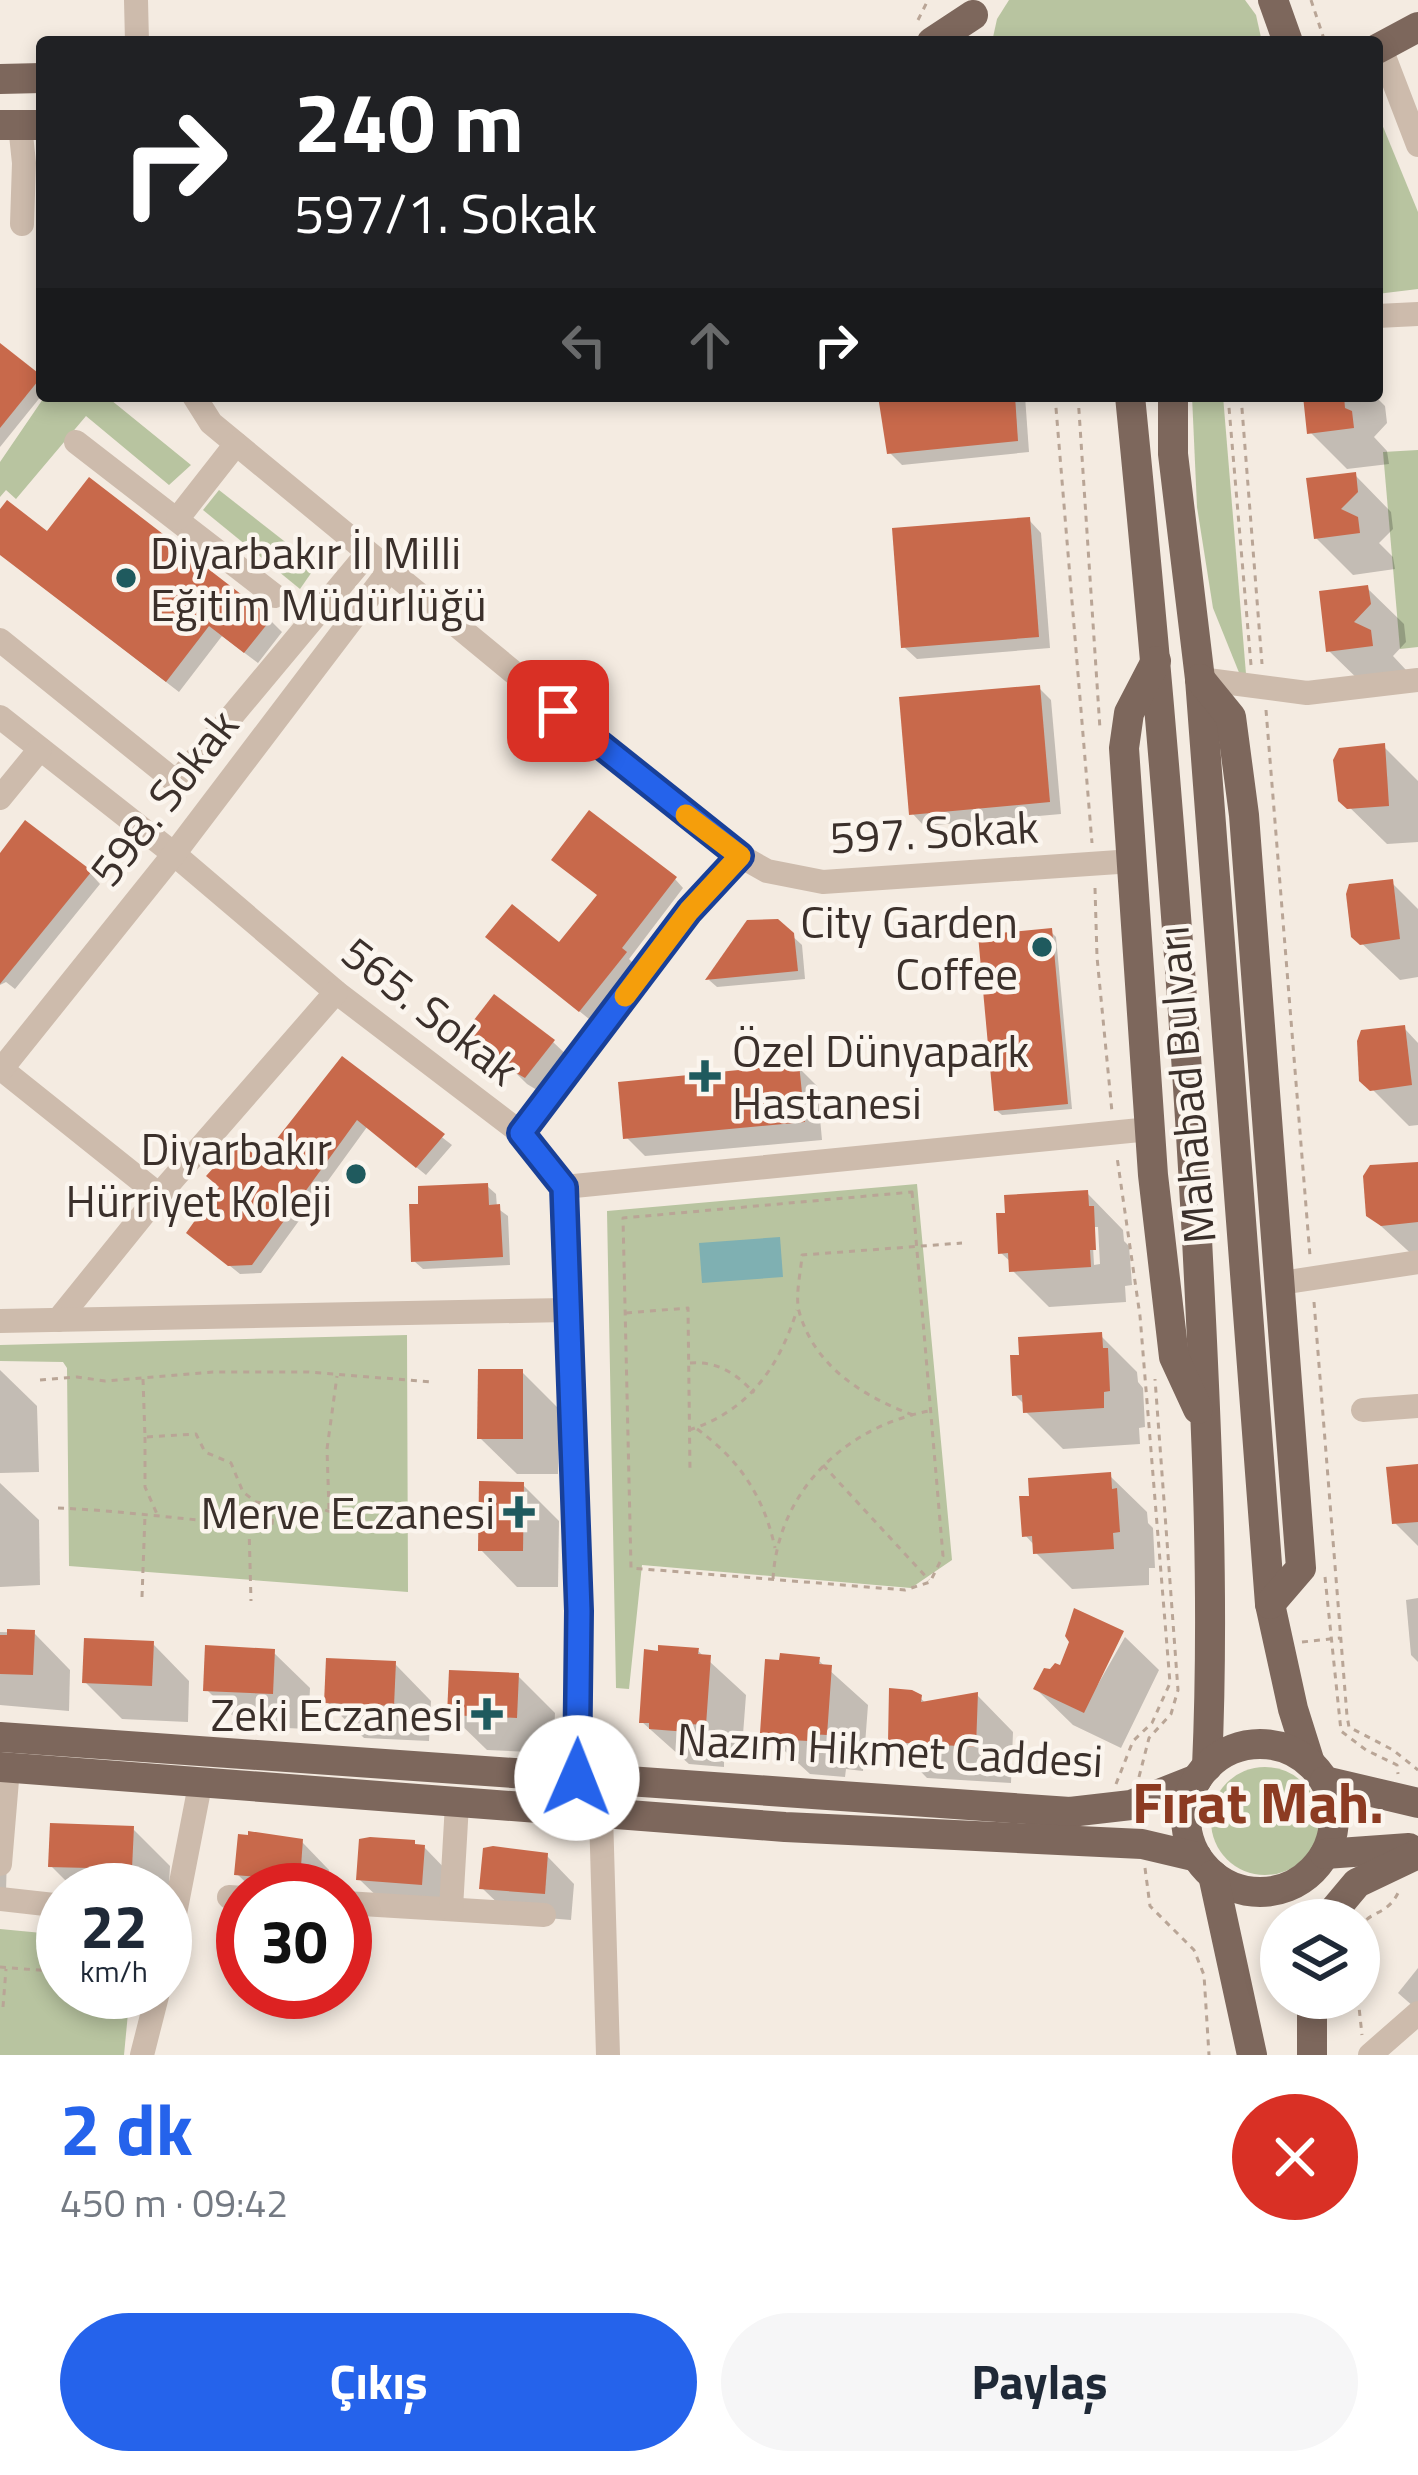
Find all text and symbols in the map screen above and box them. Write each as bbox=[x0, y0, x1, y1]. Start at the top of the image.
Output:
text: 240 m bbox=[294, 57, 524, 185]
icon: right bbox=[96, 84, 252, 240]
text: 597/1. Sokak bbox=[294, 172, 597, 254]
icon: left bbox=[551, 312, 617, 378]
icon: ahead bbox=[677, 312, 743, 378]
icon: right bbox=[803, 312, 869, 378]
place label: Diyarbakır İl Milli Eğitim Müdürlüğü bbox=[150, 518, 487, 638]
marker: Diyarbakır İl Milli Eğitim Müdürlüğü bbox=[113, 565, 139, 591]
pin bbox=[507, 660, 609, 762]
icon: arrive bbox=[525, 678, 591, 744]
street label: 598. Sokak bbox=[72, 694, 254, 900]
street label: 597. Sokak bbox=[828, 792, 1040, 870]
place label: City Garden Coffee bbox=[800, 887, 1018, 1007]
street label: 565. Sokak bbox=[328, 919, 534, 1101]
street label: Mahabad Bulvarı bbox=[1137, 924, 1233, 1246]
marker: City Garden Coffee bbox=[1029, 934, 1055, 960]
place label: Özel Dünyapark Hastanesi bbox=[732, 1016, 1029, 1136]
marker: Özel Dünyapark Hastanesi bbox=[689, 1060, 721, 1092]
place label: Diyarbakır Hürriyet Koleji bbox=[66, 1114, 332, 1234]
marker: Diyarbakır Hürriyet Koleji bbox=[343, 1161, 369, 1187]
place label: Merve Eczanesi bbox=[200, 1478, 495, 1546]
marker: Merve Eczanesi bbox=[506, 1499, 532, 1525]
place label: Zeki Eczanesi bbox=[211, 1680, 463, 1748]
marker: Zeki Eczanesi bbox=[474, 1701, 500, 1727]
street label: Nazım Hikmet Caddesi bbox=[675, 1704, 1105, 1794]
position arrow bbox=[514, 1715, 640, 1841]
district label: Fırat Mah. bbox=[1132, 1758, 1384, 1845]
speed limit sign: 30 bbox=[216, 1863, 372, 2019]
text: 22 bbox=[80, 1880, 148, 1971]
map controls bbox=[1260, 1899, 1380, 2019]
button: layers bbox=[1260, 1899, 1380, 2019]
text: km/h bbox=[80, 1948, 148, 1994]
text: 2 dk bbox=[60, 2073, 193, 2183]
button: close bbox=[1232, 2094, 1358, 2220]
text: 450 m · 09:42 bbox=[60, 2173, 288, 2232]
button: Çıkış bbox=[60, 2313, 697, 2451]
button: Paylaş bbox=[721, 2313, 1358, 2451]

